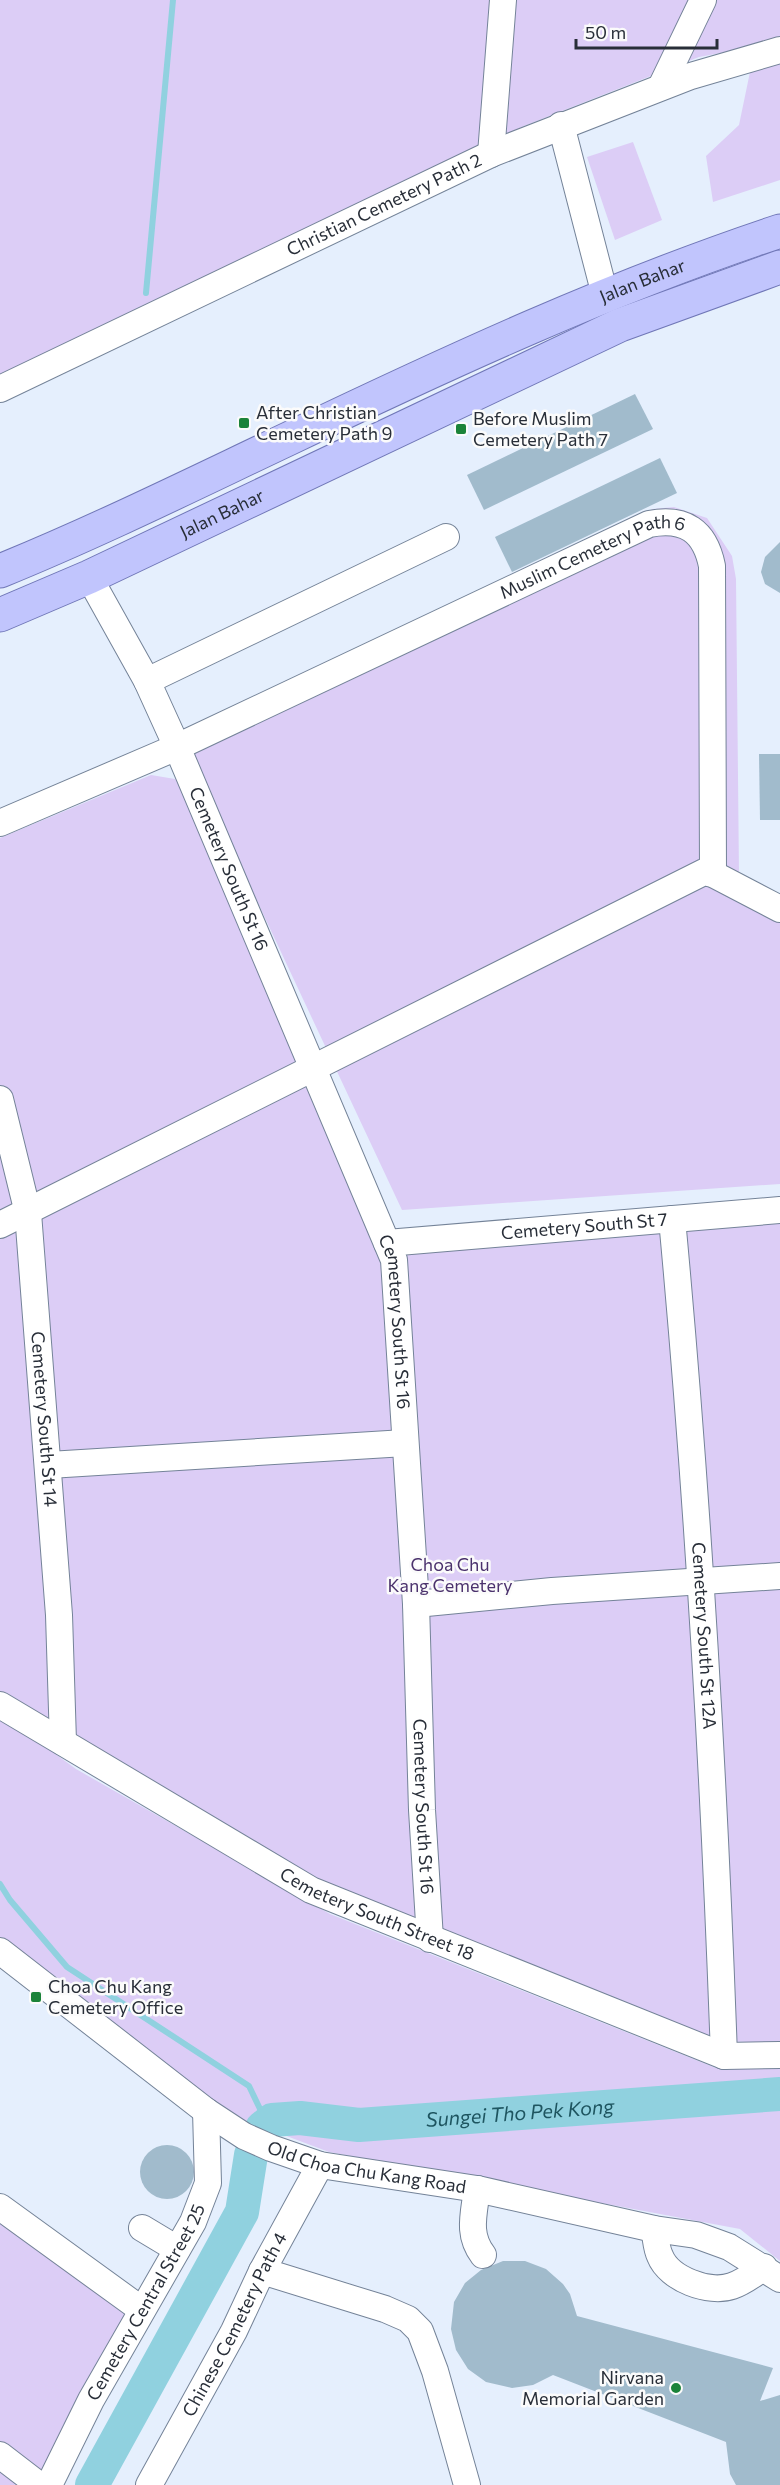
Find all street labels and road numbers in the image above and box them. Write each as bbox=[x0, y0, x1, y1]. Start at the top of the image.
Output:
street label: Christian Cemetery Path 2 bbox=[283, 148, 485, 260]
street label: Jalan Bahar bbox=[596, 254, 688, 307]
street label: Jalan Bahar bbox=[176, 484, 267, 542]
street label: Muslim Cemetery Path 6 bbox=[496, 510, 688, 603]
street label: Cemetery South St 16 bbox=[185, 783, 274, 954]
street label: Cemetery South St 7 bbox=[500, 1207, 668, 1243]
street label: Cemetery South St 16 bbox=[374, 1231, 416, 1410]
street label: Cemetery South St 14 bbox=[27, 1330, 63, 1508]
street label: Cemetery South St 12A bbox=[688, 1541, 721, 1730]
street label: Cemetery South St 16 bbox=[409, 1718, 439, 1895]
street label: Cemetery South Street 18 bbox=[276, 1862, 478, 1964]
street label: Old Choa Chu Kang Road bbox=[265, 2136, 468, 2197]
street label: Cemetery Central Street 25 bbox=[81, 2201, 209, 2404]
street label: Chinese Cemetery Path 4 bbox=[177, 2228, 291, 2420]

